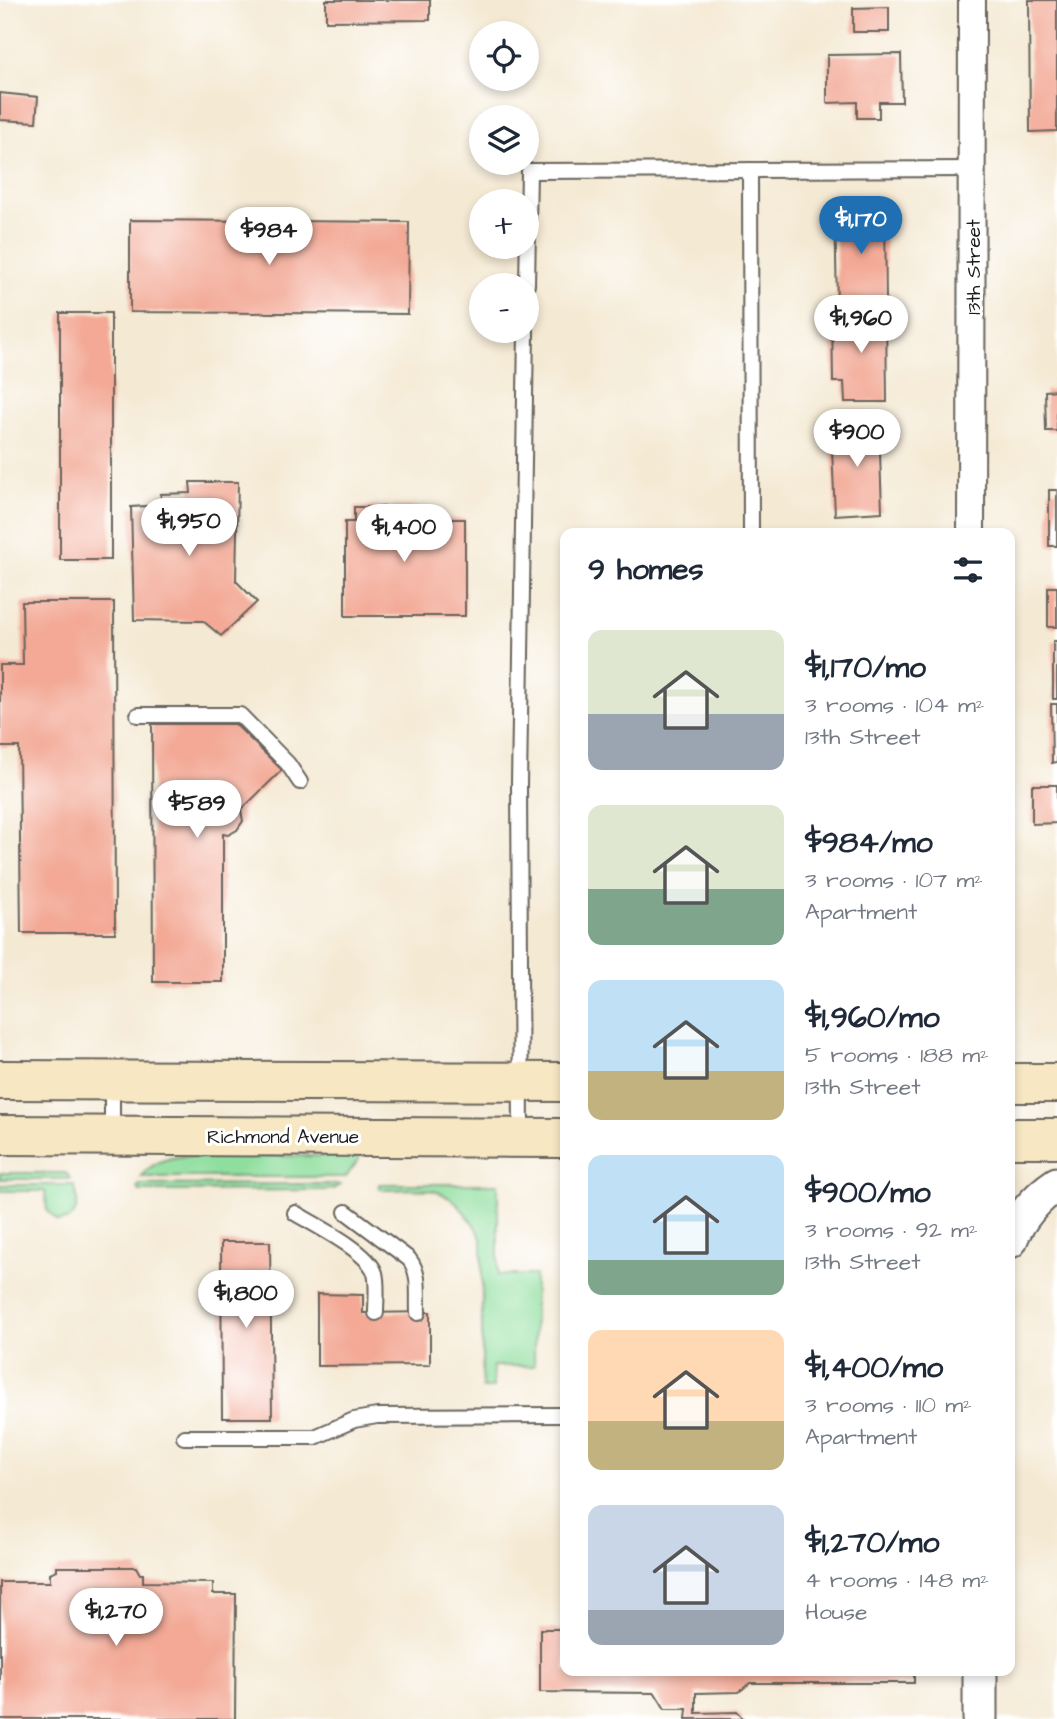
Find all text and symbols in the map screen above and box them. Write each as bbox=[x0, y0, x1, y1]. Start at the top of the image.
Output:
map controls bbox=[469, 21, 539, 343]
button: locate bbox=[469, 21, 539, 91]
button: layers bbox=[469, 105, 539, 175]
button: + bbox=[469, 189, 539, 259]
pin: $1,170 bbox=[804, 196, 918, 256]
text: $1,170 bbox=[835, 203, 887, 235]
pin: $984 bbox=[228, 208, 310, 267]
text: $984 bbox=[241, 214, 297, 246]
street label: 13th Street bbox=[961, 219, 988, 315]
button: − bbox=[469, 273, 539, 343]
pin: $1,960 bbox=[804, 296, 918, 355]
text: $1,960 bbox=[830, 302, 892, 334]
pin: $900 bbox=[816, 410, 898, 469]
text: $900 bbox=[830, 416, 884, 448]
pin: $1,950 bbox=[132, 498, 246, 558]
pin: $1,400 bbox=[347, 504, 461, 564]
text: $1,950 bbox=[157, 505, 221, 537]
text: $1,400 bbox=[372, 511, 436, 543]
text: 9 homes bbox=[588, 549, 703, 591]
icon: filters bbox=[949, 551, 987, 589]
text: $1,170/mo bbox=[805, 647, 926, 689]
icon: home bbox=[644, 658, 728, 742]
text: 3 rooms · 104 m² bbox=[805, 689, 984, 721]
text: 13th Street bbox=[805, 721, 921, 753]
pin: $589 bbox=[156, 780, 238, 840]
text: $589 bbox=[168, 787, 226, 819]
text: $984/mo bbox=[805, 822, 933, 864]
icon: home bbox=[644, 833, 728, 917]
text: 3 rooms · 107 m² bbox=[805, 864, 983, 896]
text: Apartment bbox=[805, 896, 917, 928]
text: $1,960/mo bbox=[805, 997, 940, 1039]
icon: home bbox=[644, 1008, 728, 1092]
text: 5 rooms · 188 m² bbox=[805, 1039, 989, 1071]
text: 13th Street bbox=[805, 1071, 921, 1103]
street label: Richmond Avenue bbox=[207, 1124, 359, 1151]
text: $900/mo bbox=[805, 1172, 931, 1214]
icon: home bbox=[644, 1183, 728, 1267]
text: 3 rooms · 92 m² bbox=[805, 1214, 978, 1246]
text: 13th Street bbox=[805, 1246, 921, 1278]
pin: $1,800 bbox=[189, 1270, 303, 1330]
text: $1,800 bbox=[214, 1277, 278, 1309]
text: $1,400/mo bbox=[805, 1347, 943, 1389]
icon: home bbox=[644, 1358, 728, 1442]
text: 3 rooms · 110 m² bbox=[805, 1389, 972, 1421]
text: Apartment bbox=[805, 1421, 917, 1453]
text: $1,270/mo bbox=[805, 1522, 939, 1564]
icon: home bbox=[644, 1533, 728, 1617]
text: 4 rooms · 148 m² bbox=[805, 1564, 989, 1596]
pin: $1,270 bbox=[59, 1588, 173, 1648]
text: $1,270 bbox=[85, 1595, 147, 1627]
text: House bbox=[805, 1596, 868, 1628]

